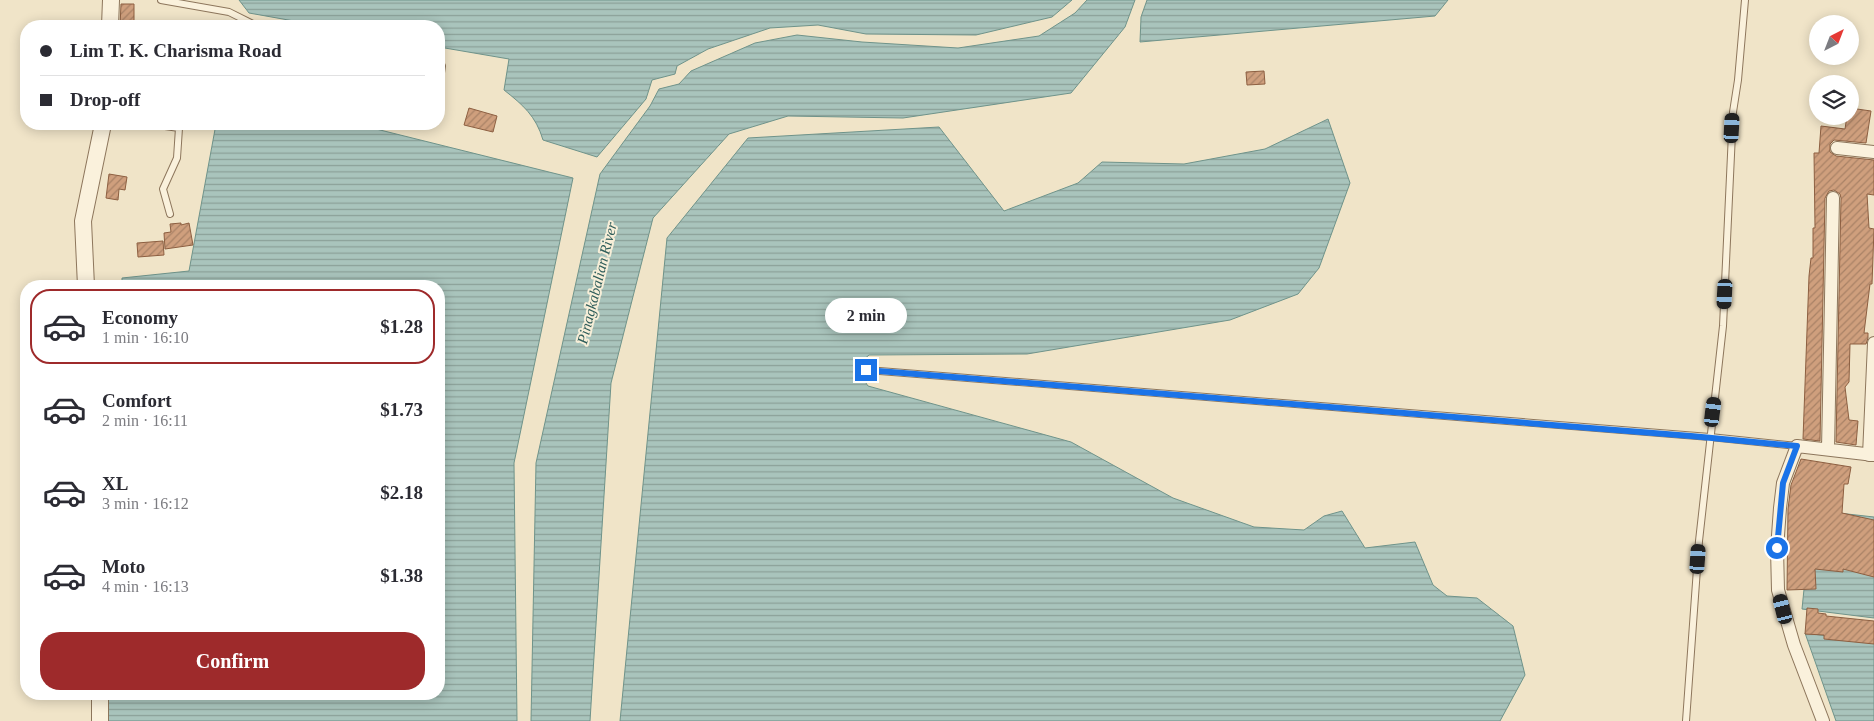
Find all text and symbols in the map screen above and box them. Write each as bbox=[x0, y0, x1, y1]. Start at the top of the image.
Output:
north arrow bbox=[1809, 15, 1859, 65]
map controls bbox=[1809, 15, 1859, 125]
text: Lim T. K. Charisma Road bbox=[70, 40, 282, 61]
button: layers bbox=[1809, 75, 1859, 125]
text: Drop-off bbox=[70, 89, 140, 110]
car bbox=[1723, 113, 1740, 143]
water label: Pinagkabalian River bbox=[574, 220, 620, 346]
car bbox=[1716, 279, 1733, 309]
callout: 2 min bbox=[825, 298, 907, 332]
icon: car bbox=[42, 304, 87, 349]
text: Economy bbox=[102, 307, 178, 328]
text: 2 min bbox=[847, 307, 885, 324]
text: $1.28 bbox=[380, 316, 423, 337]
text: 1 min · 16:10 bbox=[102, 329, 189, 346]
route end bbox=[855, 359, 877, 381]
icon: car bbox=[42, 387, 87, 432]
text: Comfort bbox=[102, 390, 172, 411]
car bbox=[1703, 396, 1722, 428]
text: $1.73 bbox=[380, 399, 423, 420]
text: 2 min · 16:11 bbox=[102, 412, 188, 429]
icon: car bbox=[42, 470, 87, 515]
text: XL bbox=[102, 473, 128, 494]
text: $2.18 bbox=[380, 482, 423, 503]
text: 3 min · 16:12 bbox=[102, 495, 189, 512]
route start bbox=[1766, 537, 1788, 559]
car bbox=[1689, 544, 1706, 574]
icon: car bbox=[42, 553, 87, 598]
text: Moto bbox=[102, 556, 145, 577]
text: $1.38 bbox=[380, 565, 423, 586]
text: 4 min · 16:13 bbox=[102, 578, 189, 595]
car bbox=[1772, 593, 1793, 625]
button: Confirm bbox=[40, 632, 425, 690]

